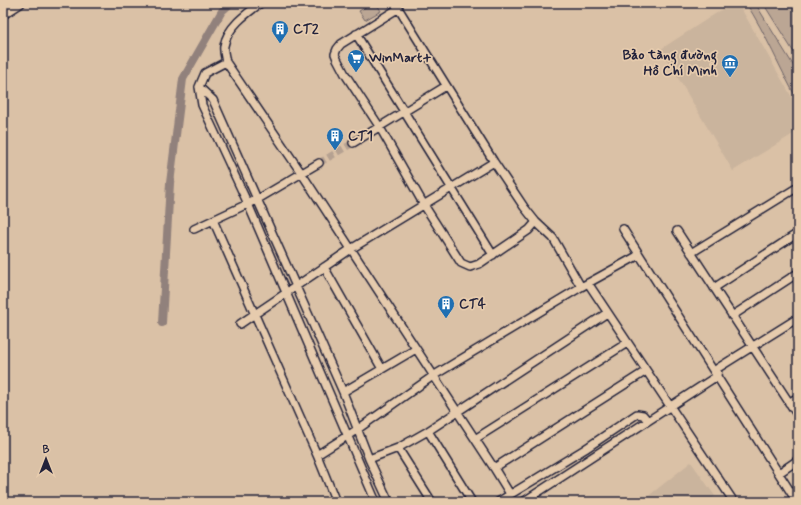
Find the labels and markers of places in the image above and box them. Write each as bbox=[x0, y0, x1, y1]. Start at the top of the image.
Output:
building icon: CT2 bbox=[270, 19, 290, 44]
place label: CT2 bbox=[293, 20, 319, 38]
place label: Bảo tàng đường Hồ Chí Minh bbox=[623, 46, 717, 80]
supermarket icon: WinMart+ bbox=[346, 48, 366, 73]
place label: WinMart+ bbox=[368, 49, 432, 67]
museum icon: Bảo tàng đường Hồ Chí Minh bbox=[720, 53, 740, 78]
building icon: CT1 bbox=[325, 126, 345, 151]
place label: CT1 bbox=[348, 127, 373, 145]
building icon: CT4 bbox=[436, 294, 456, 319]
place label: CT4 bbox=[459, 295, 487, 313]

